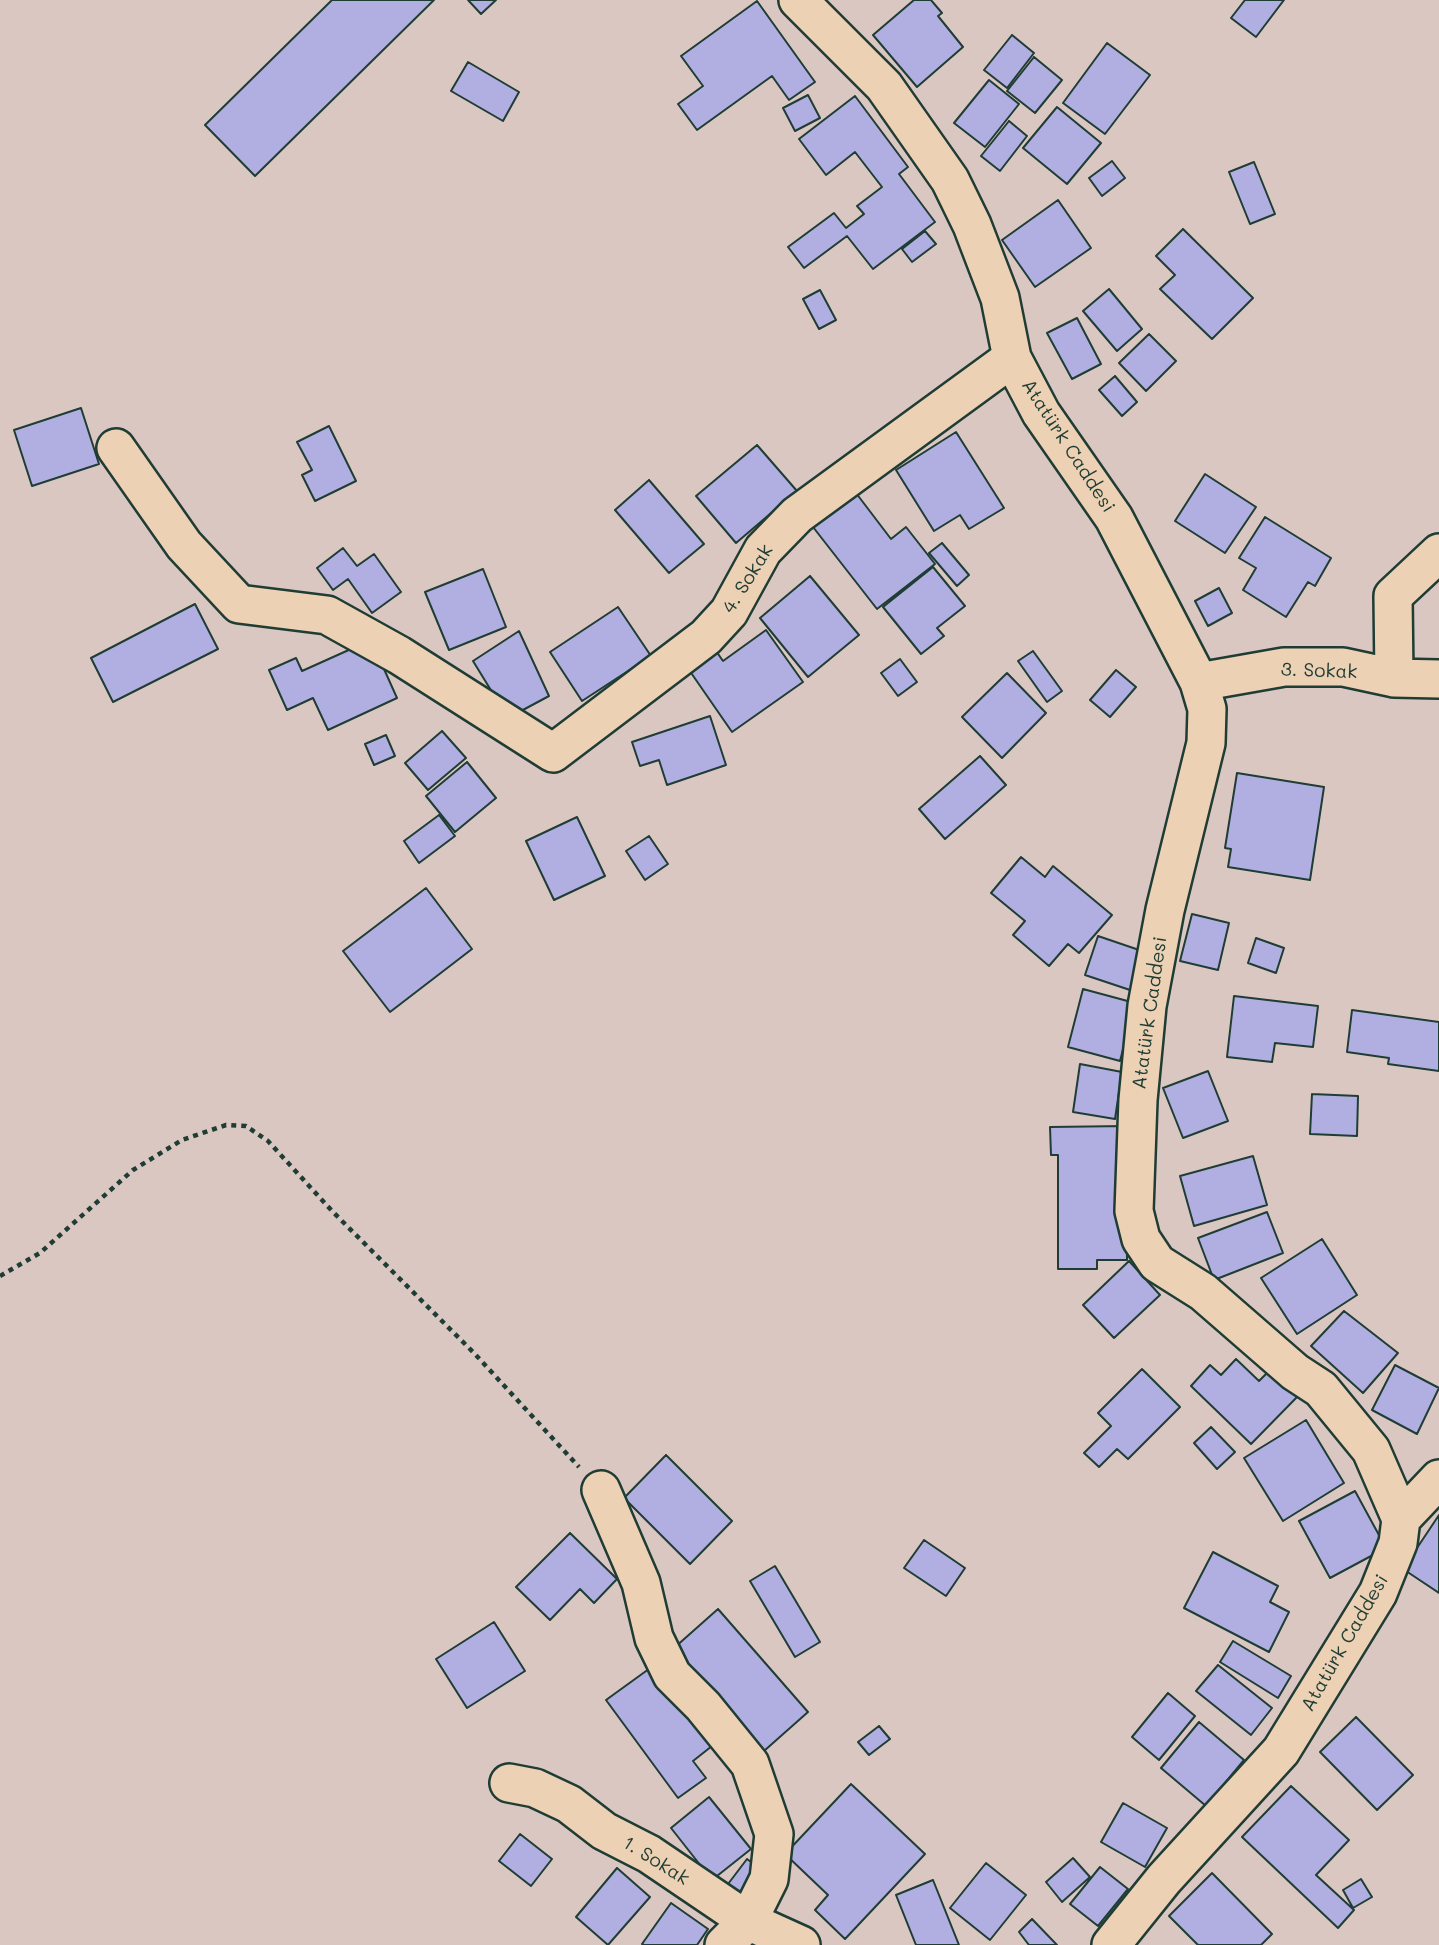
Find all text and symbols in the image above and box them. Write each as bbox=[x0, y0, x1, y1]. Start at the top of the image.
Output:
street label: Atatürk Caddesi bbox=[1016, 375, 1120, 517]
street label: 4. Sokak bbox=[718, 540, 778, 618]
street label: 3. Sokak bbox=[1280, 658, 1358, 684]
street label: Atatürk Caddesi bbox=[1128, 935, 1172, 1091]
street label: Atatürk Caddesi bbox=[1297, 1571, 1393, 1715]
street label: 1. Sokak bbox=[619, 1832, 693, 1890]

